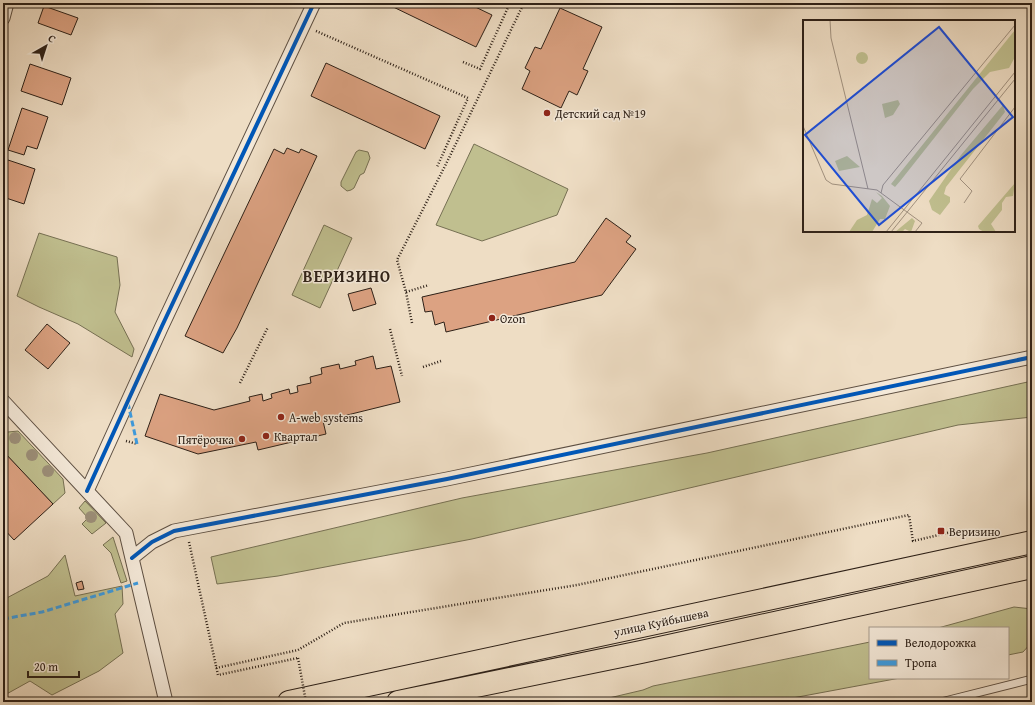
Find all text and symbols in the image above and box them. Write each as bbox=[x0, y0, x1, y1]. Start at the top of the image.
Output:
inset map bbox=[803, 20, 1015, 232]
north arrow bbox=[26, 26, 66, 66]
text: С bbox=[45, 30, 60, 46]
place label: Детский сад №19 bbox=[554, 105, 646, 122]
marker: Детский сад №19 bbox=[542, 108, 552, 118]
district label: ВЕРИЗИНО bbox=[303, 264, 391, 288]
place label: Ozon bbox=[500, 310, 526, 327]
marker: Ozon bbox=[487, 313, 497, 323]
place label: A-web systems bbox=[289, 409, 363, 426]
marker: A-web systems bbox=[276, 412, 286, 422]
place label: Квартал bbox=[274, 428, 318, 445]
place label: Пятёрочка bbox=[178, 431, 234, 448]
marker: Квартал bbox=[261, 431, 271, 441]
marker: Пятёрочка bbox=[237, 434, 247, 444]
place label: Веризино bbox=[949, 523, 1000, 540]
marker: Веризино bbox=[936, 526, 946, 536]
street label: улица Куйбышева bbox=[611, 604, 710, 641]
legend bbox=[869, 627, 1009, 679]
text: Велодорожка bbox=[905, 634, 976, 651]
scale bar bbox=[28, 653, 79, 679]
text: Тропа bbox=[905, 654, 937, 671]
text: 20 m bbox=[34, 658, 58, 675]

